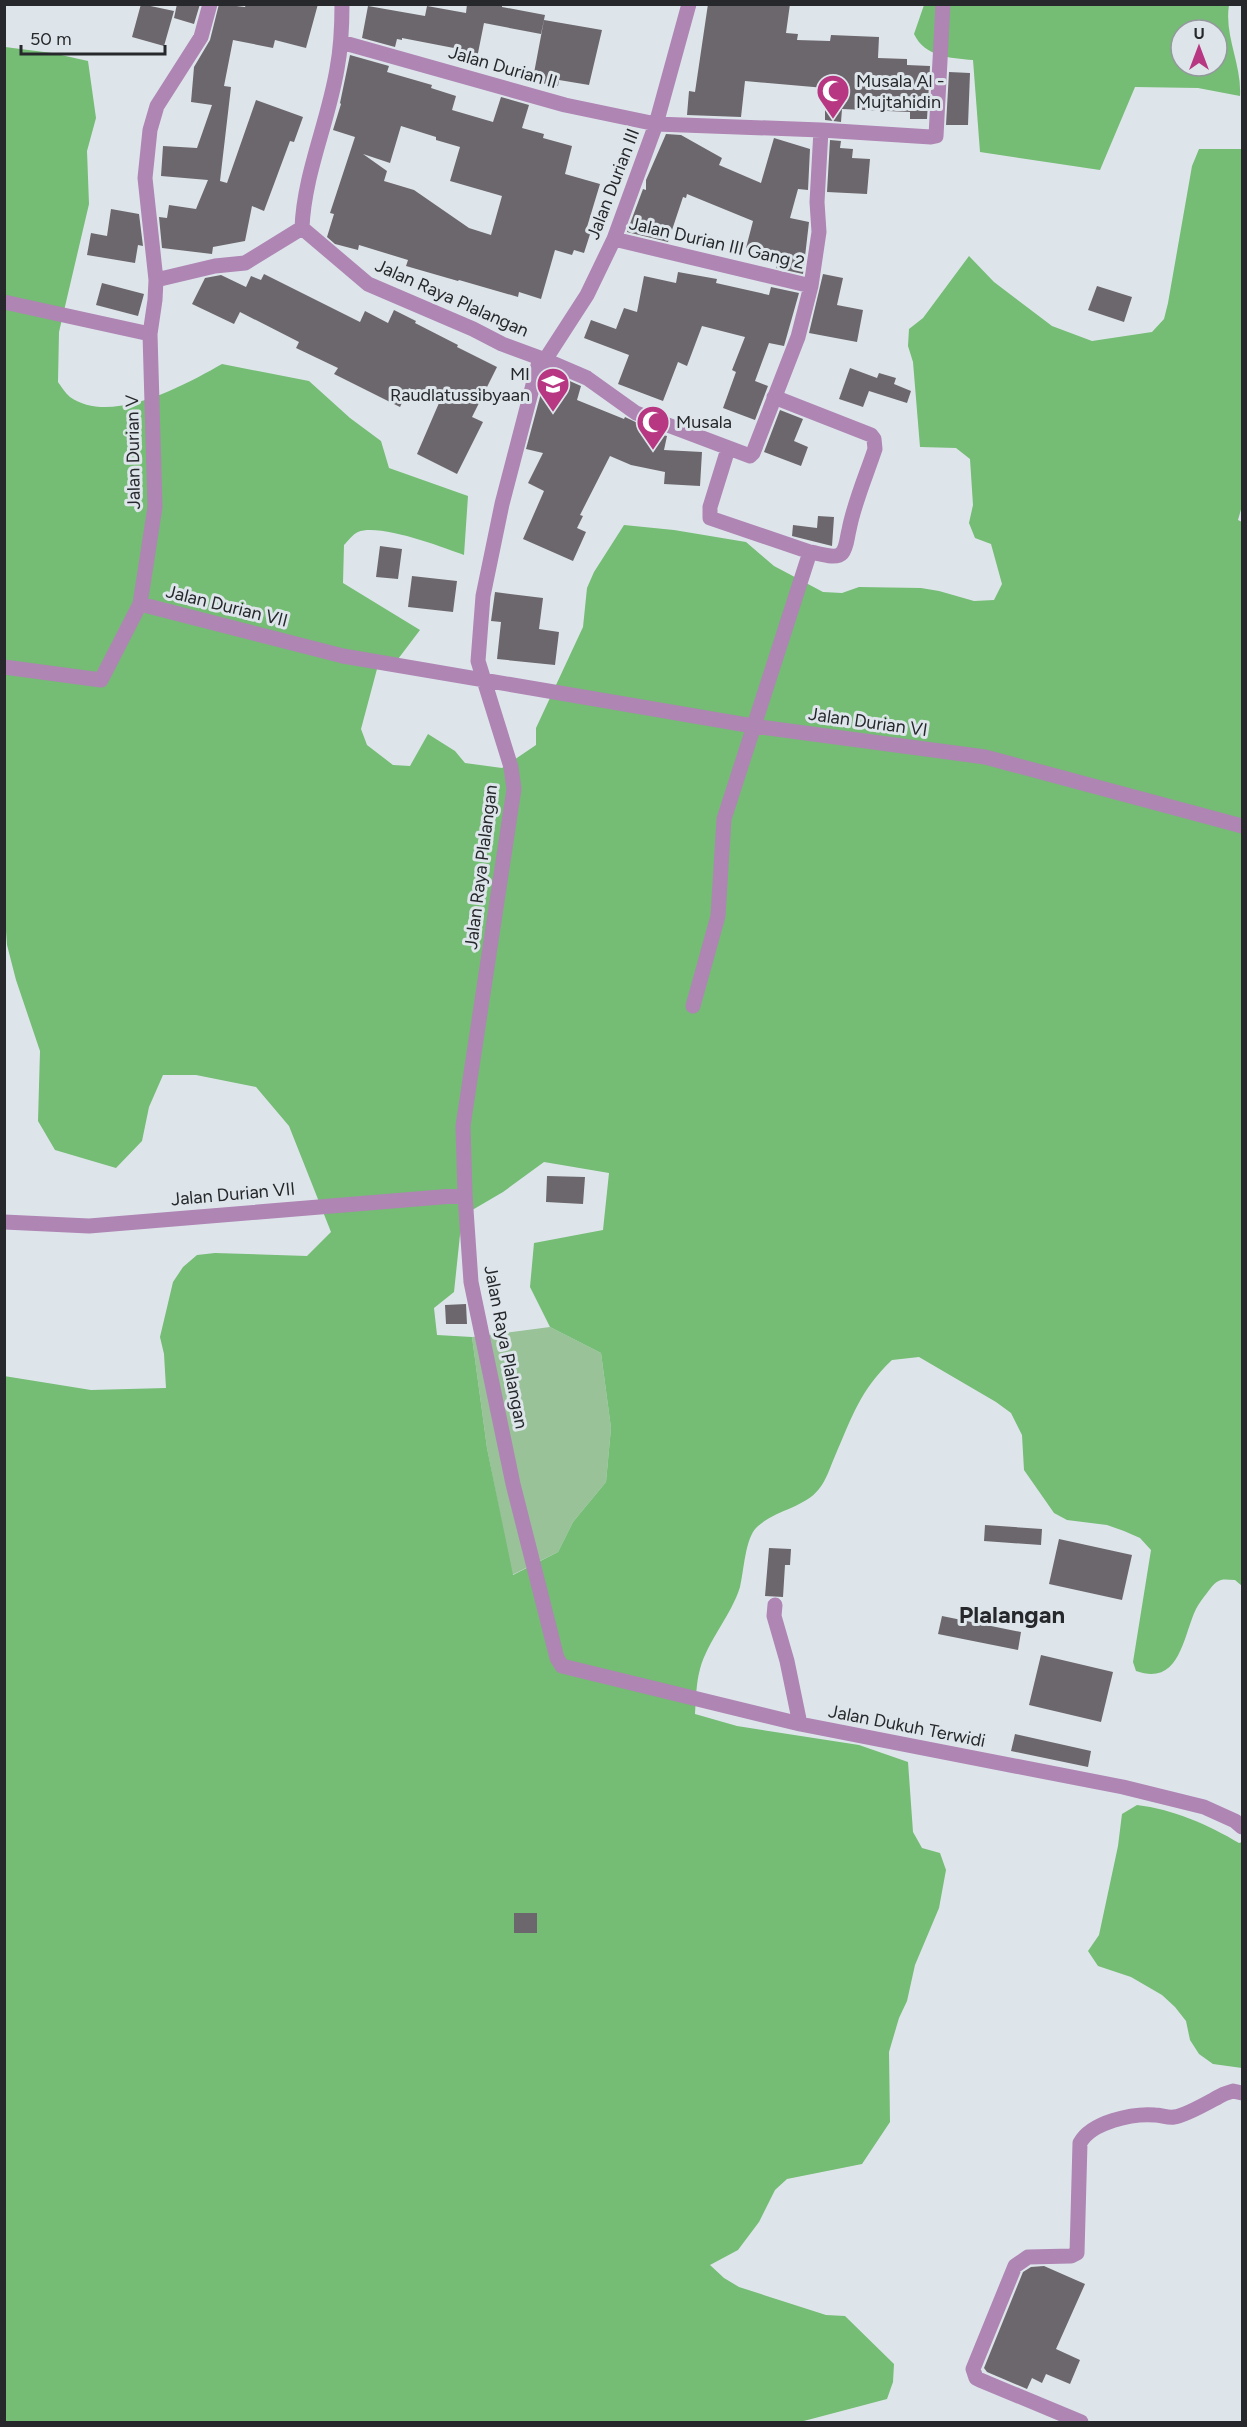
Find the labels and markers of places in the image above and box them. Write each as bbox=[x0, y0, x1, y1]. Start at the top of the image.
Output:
place label: Musala Al - Mujtahidin bbox=[856, 70, 945, 113]
mosque icon: Musala Al - Mujtahidin bbox=[815, 73, 851, 120]
place label: MI Raudlatussibyaan bbox=[390, 363, 530, 406]
school or university icon: MI Raudlatussibyaan bbox=[535, 366, 571, 413]
mosque icon: Musala bbox=[635, 404, 671, 451]
place label: Musala bbox=[676, 411, 732, 433]

